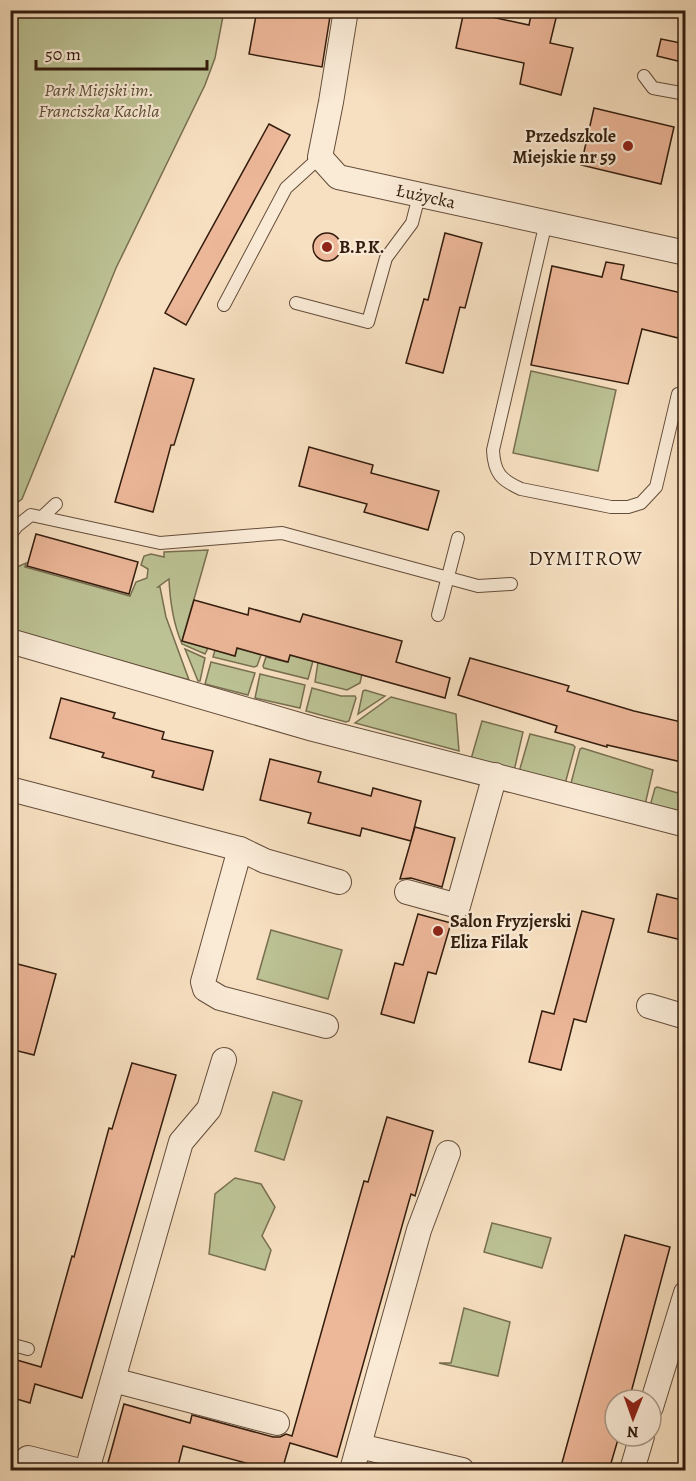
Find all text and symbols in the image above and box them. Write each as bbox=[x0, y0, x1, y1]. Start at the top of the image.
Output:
scale bar bbox=[36, 33, 207, 71]
text: 50 m bbox=[45, 42, 81, 66]
park label: Park Miejski im. Franciszka Kachla bbox=[38, 78, 160, 123]
place label: Przedszkole Miejskie nr 59 bbox=[512, 124, 616, 169]
marker: Przedszkole Miejskie nr 59 bbox=[621, 139, 635, 153]
street label: Łużycka bbox=[394, 178, 458, 214]
place label: B.P.K. bbox=[339, 235, 385, 259]
marker: B.P.K. bbox=[320, 240, 334, 254]
district label: DYMITROW bbox=[529, 545, 643, 572]
place label: Salon Fryzjerski Eliza Filak bbox=[450, 909, 571, 954]
marker: Salon Fryzjerski Eliza Filak bbox=[431, 924, 445, 938]
north arrow bbox=[603, 1388, 663, 1448]
text: N bbox=[626, 1421, 639, 1443]

